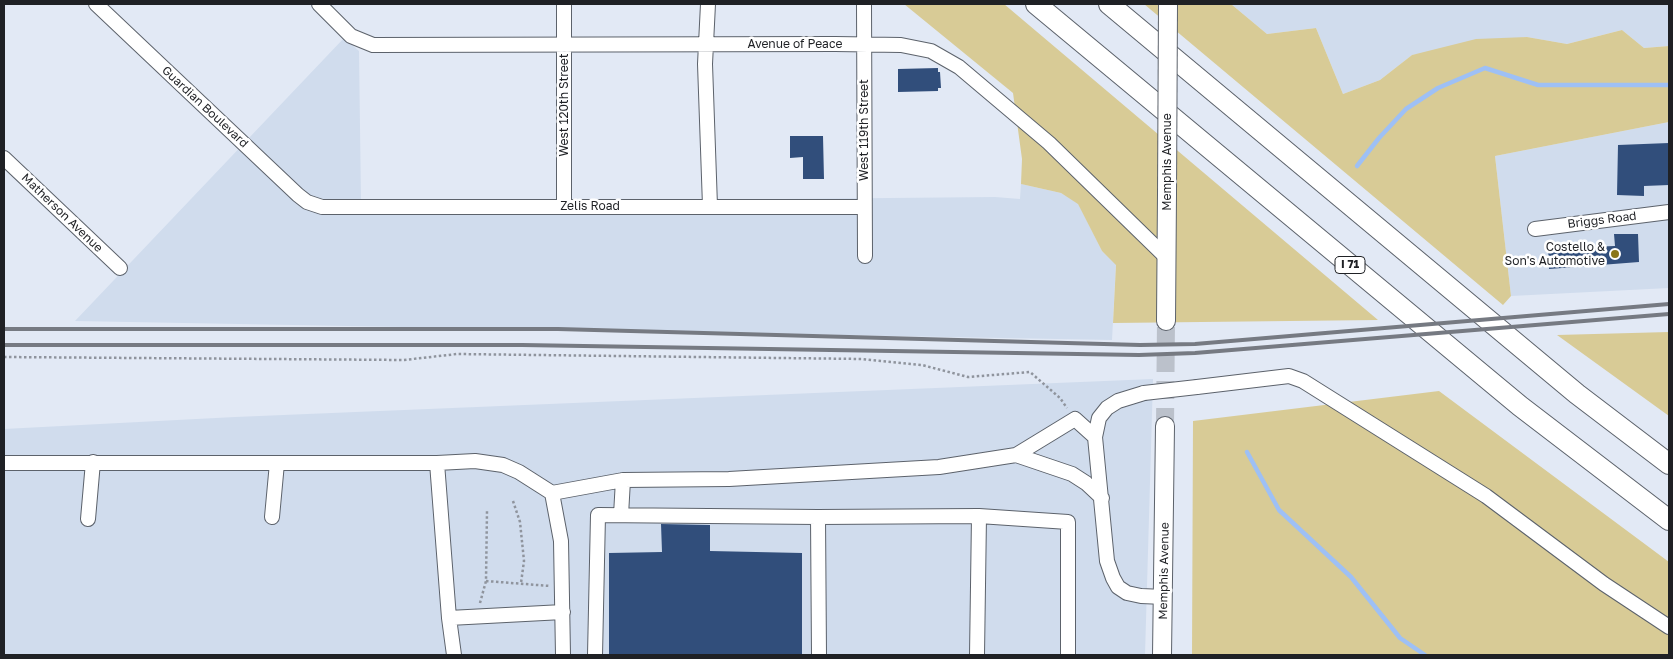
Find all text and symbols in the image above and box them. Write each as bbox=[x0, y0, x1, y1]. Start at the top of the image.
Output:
street label: Avenue of Peace bbox=[748, 37, 842, 51]
street label: West 120th Street bbox=[557, 53, 571, 157]
street label: Guardian Boulevard bbox=[159, 63, 251, 151]
street label: West 119th Street bbox=[857, 79, 871, 181]
street label: Memphis Avenue bbox=[1160, 113, 1174, 211]
street label: Matherson Avenue bbox=[18, 171, 106, 255]
street label: Zelis Road bbox=[560, 199, 620, 213]
street label: Briggs Road bbox=[1567, 209, 1637, 231]
place label: Costello & Son's Automotive bbox=[1505, 240, 1605, 268]
marker: Costello & Son's Automotive bbox=[1609, 248, 1621, 260]
road number: I 71 bbox=[1335, 256, 1365, 274]
street label: Memphis Avenue bbox=[1156, 522, 1172, 620]

